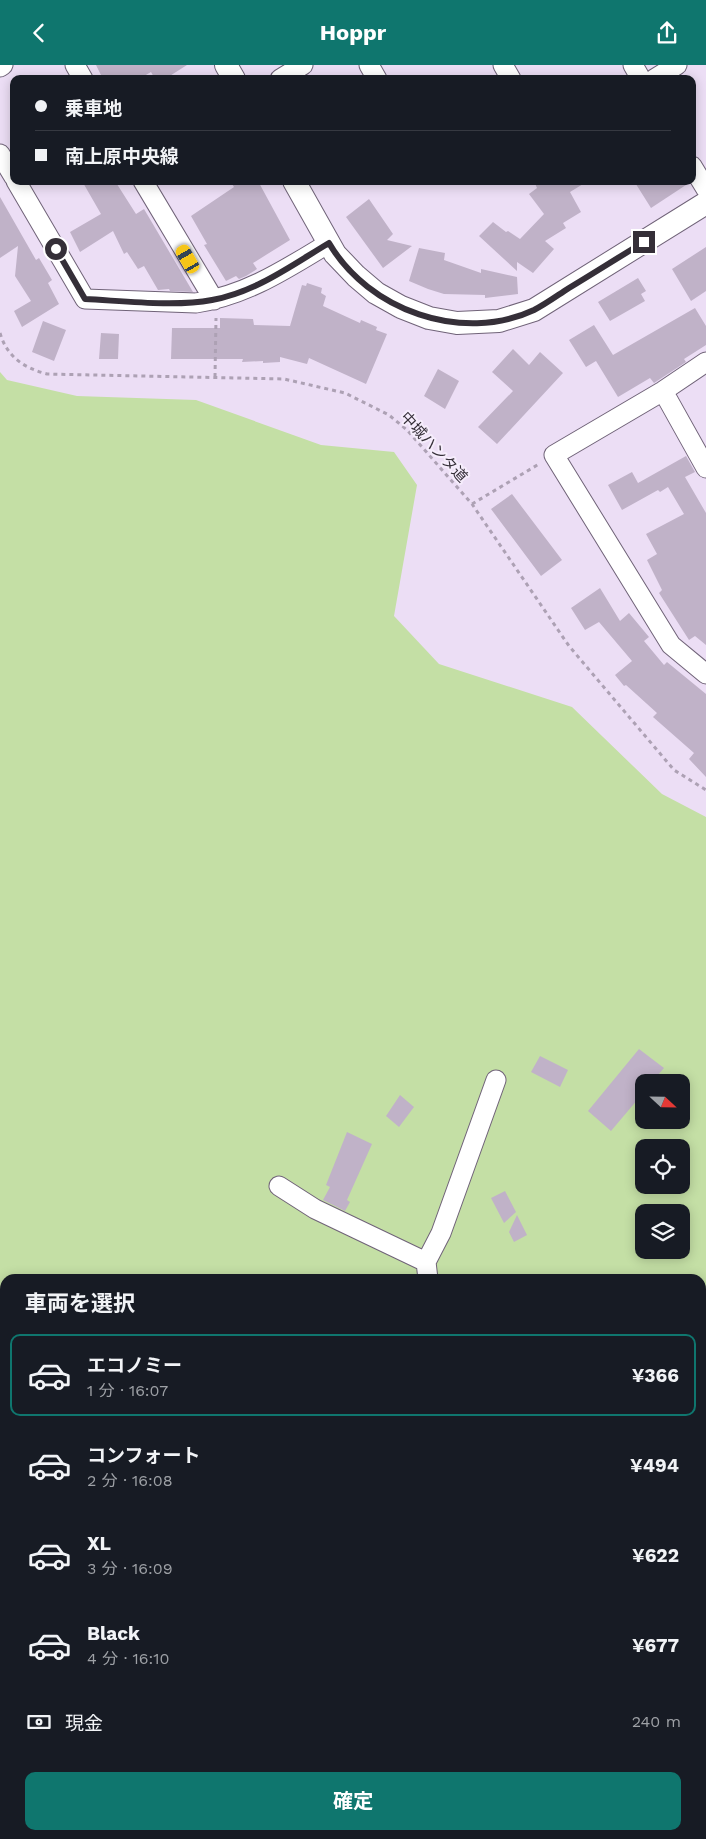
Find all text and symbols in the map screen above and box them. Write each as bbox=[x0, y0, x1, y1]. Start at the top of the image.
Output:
icon: back bbox=[25, 19, 53, 47]
icon: share bbox=[653, 19, 681, 47]
text: Hoppr bbox=[320, 20, 386, 45]
text: 乗車地 bbox=[65, 97, 122, 120]
text: 南上原中央線 bbox=[65, 145, 179, 168]
route end bbox=[633, 231, 655, 253]
route start bbox=[45, 238, 67, 260]
car bbox=[174, 242, 201, 276]
street label: 中城ハンタ道 bbox=[397, 408, 471, 486]
north arrow bbox=[635, 1074, 690, 1129]
map controls bbox=[635, 1074, 690, 1259]
button: locate bbox=[635, 1139, 690, 1194]
button: layers bbox=[635, 1204, 690, 1259]
text: 車両を選択 bbox=[25, 1291, 135, 1316]
icon: car bbox=[27, 1353, 72, 1398]
text: エコノミー bbox=[87, 1354, 182, 1377]
text: ¥366 bbox=[632, 1364, 679, 1387]
text: 1 分 · 16:07 bbox=[87, 1381, 168, 1400]
icon: car bbox=[27, 1443, 72, 1488]
text: コンフォート bbox=[87, 1444, 200, 1467]
text: ¥494 bbox=[630, 1454, 679, 1477]
text: 2 分 · 16:08 bbox=[87, 1471, 173, 1490]
text: XL bbox=[87, 1532, 111, 1555]
icon: car bbox=[27, 1533, 72, 1578]
text: ¥622 bbox=[632, 1544, 679, 1567]
text: 3 分 · 16:09 bbox=[87, 1559, 173, 1578]
text: Black bbox=[87, 1622, 140, 1645]
icon: car bbox=[27, 1623, 72, 1668]
text: ¥677 bbox=[632, 1634, 679, 1657]
text: 4 分 · 16:10 bbox=[87, 1649, 169, 1668]
icon: cash bbox=[25, 1708, 53, 1736]
text: 現金 bbox=[65, 1712, 103, 1735]
text: 240 m bbox=[632, 1712, 681, 1731]
button: 確定 bbox=[25, 1772, 681, 1830]

